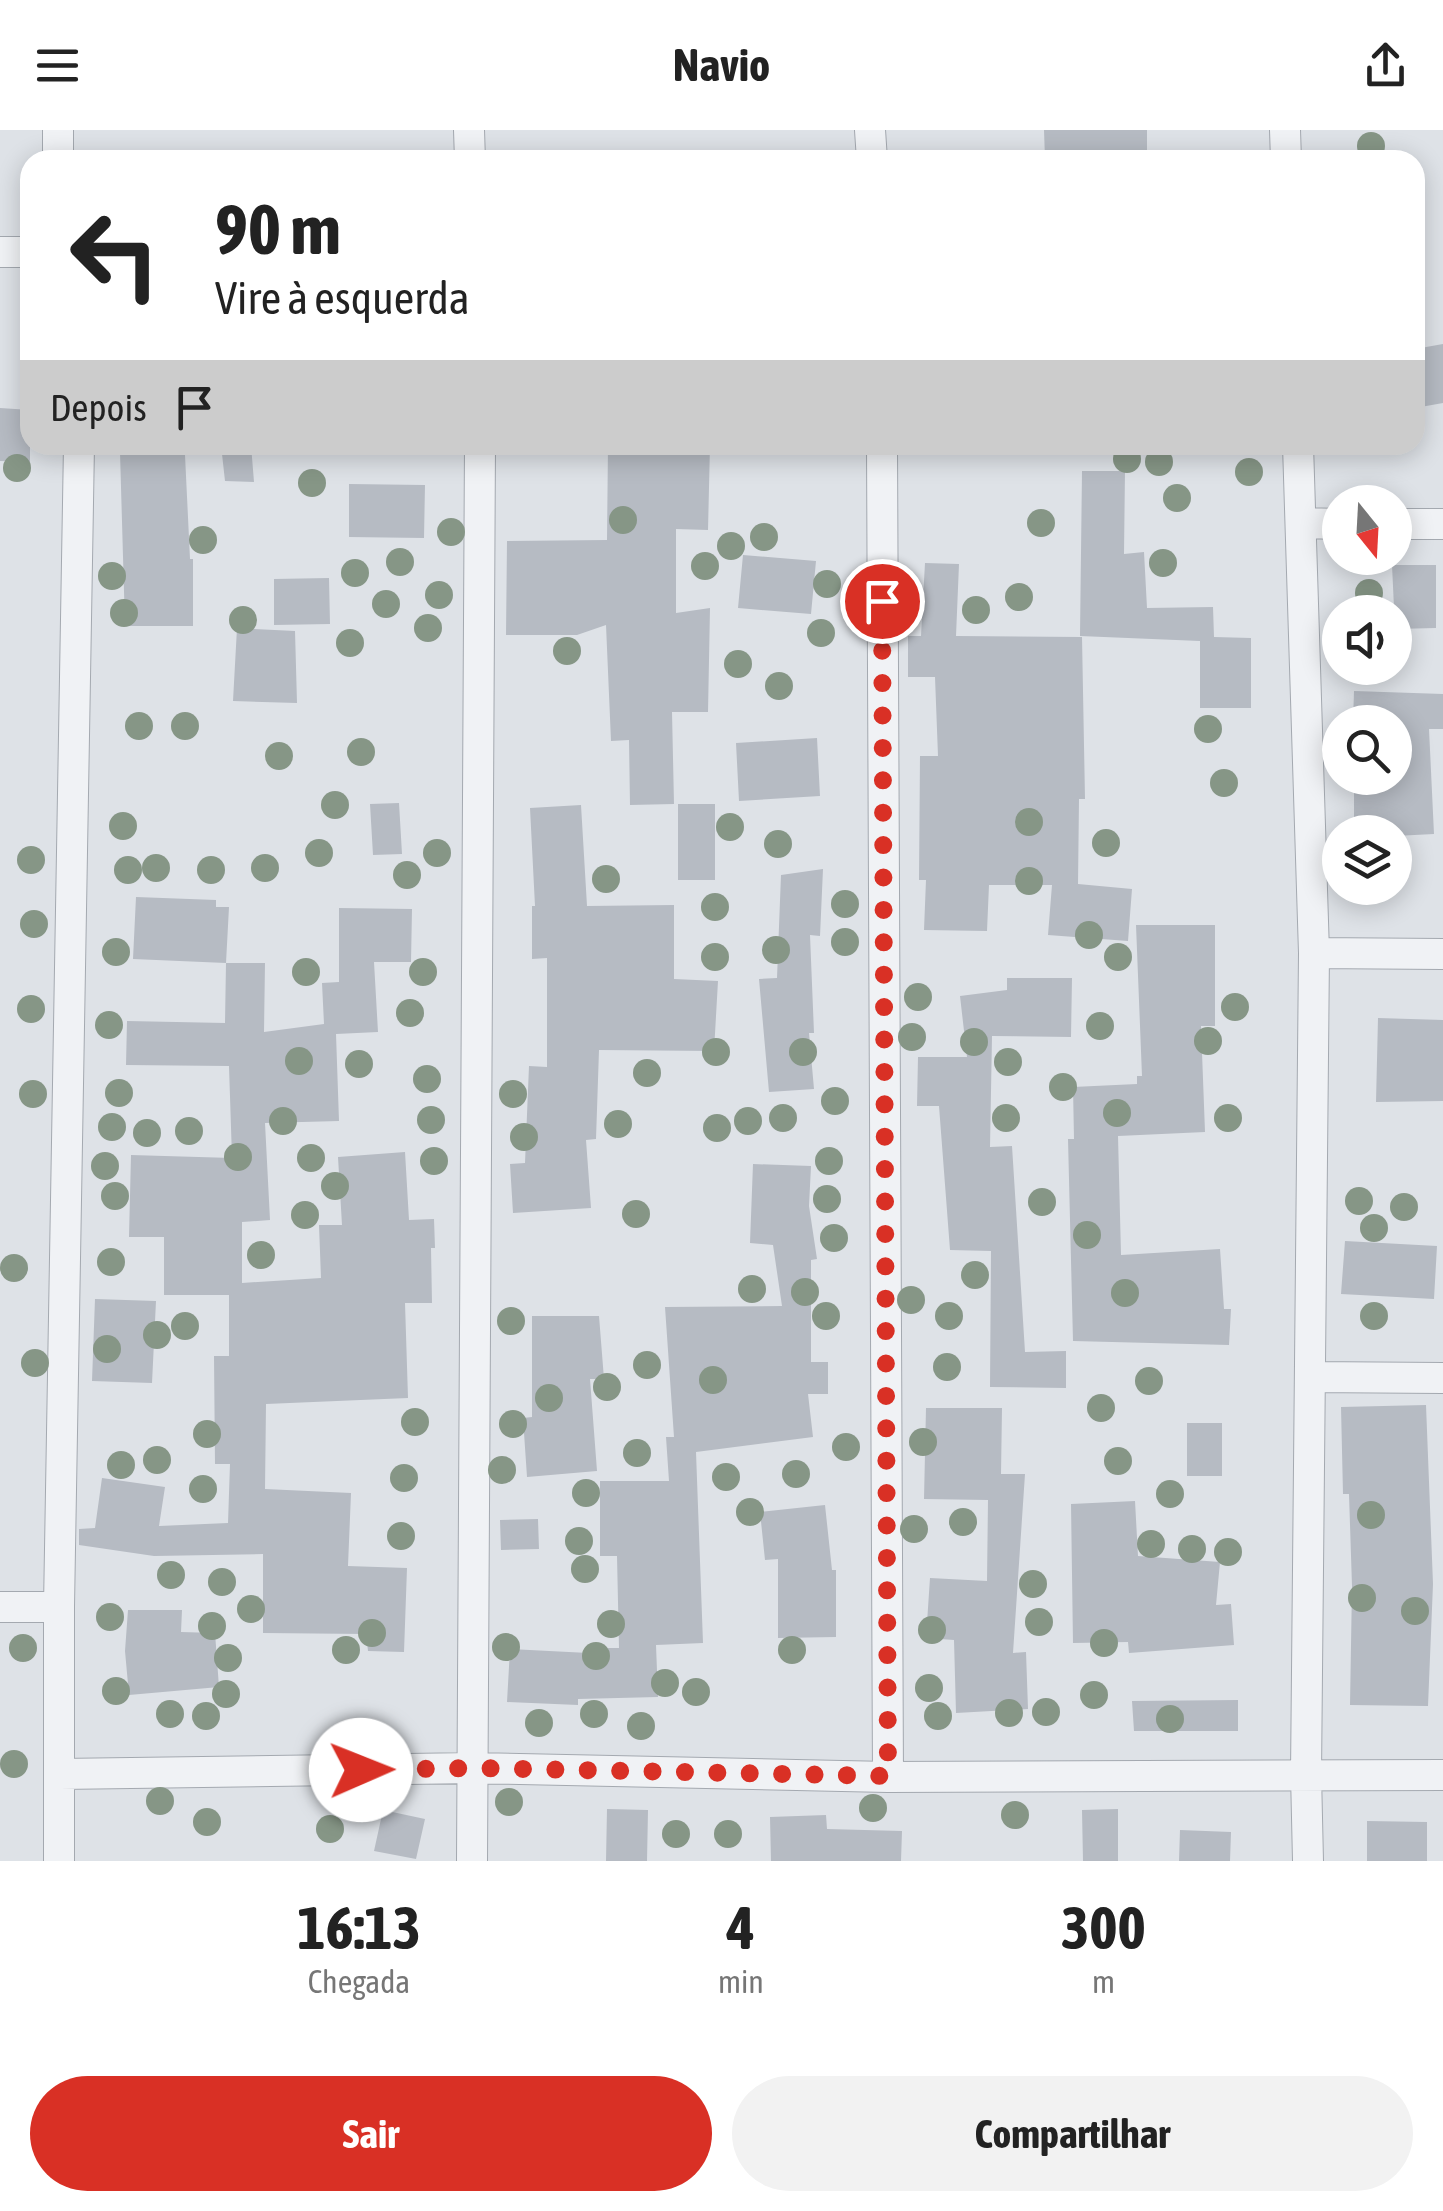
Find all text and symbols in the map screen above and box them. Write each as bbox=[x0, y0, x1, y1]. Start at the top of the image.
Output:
icon: menu bbox=[30, 38, 85, 93]
icon: share bbox=[1358, 38, 1413, 93]
text: Navio bbox=[673, 39, 770, 91]
text: 90 m bbox=[215, 189, 341, 269]
icon: left bbox=[50, 190, 180, 320]
text: Vire à esquerda bbox=[215, 272, 470, 324]
icon: arrive bbox=[167, 380, 222, 435]
text: Depois bbox=[50, 386, 147, 429]
north arrow bbox=[1322, 485, 1412, 575]
map controls bbox=[1322, 485, 1412, 905]
pin bbox=[840, 559, 925, 644]
icon: arrive bbox=[855, 574, 910, 629]
button: sound bbox=[1322, 595, 1412, 685]
button: search bbox=[1322, 705, 1412, 795]
button: layers bbox=[1322, 815, 1412, 905]
position arrow bbox=[309, 1718, 413, 1822]
text: 16:13 bbox=[297, 1893, 421, 1962]
text: 4 bbox=[727, 1893, 755, 1962]
text: 300 bbox=[1061, 1893, 1146, 1962]
text: Chegada bbox=[308, 1963, 410, 2000]
text: min bbox=[718, 1963, 764, 2000]
text: m bbox=[1092, 1963, 1115, 2000]
button: Sair bbox=[30, 2076, 712, 2191]
button: Compartilhar bbox=[732, 2076, 1413, 2191]

